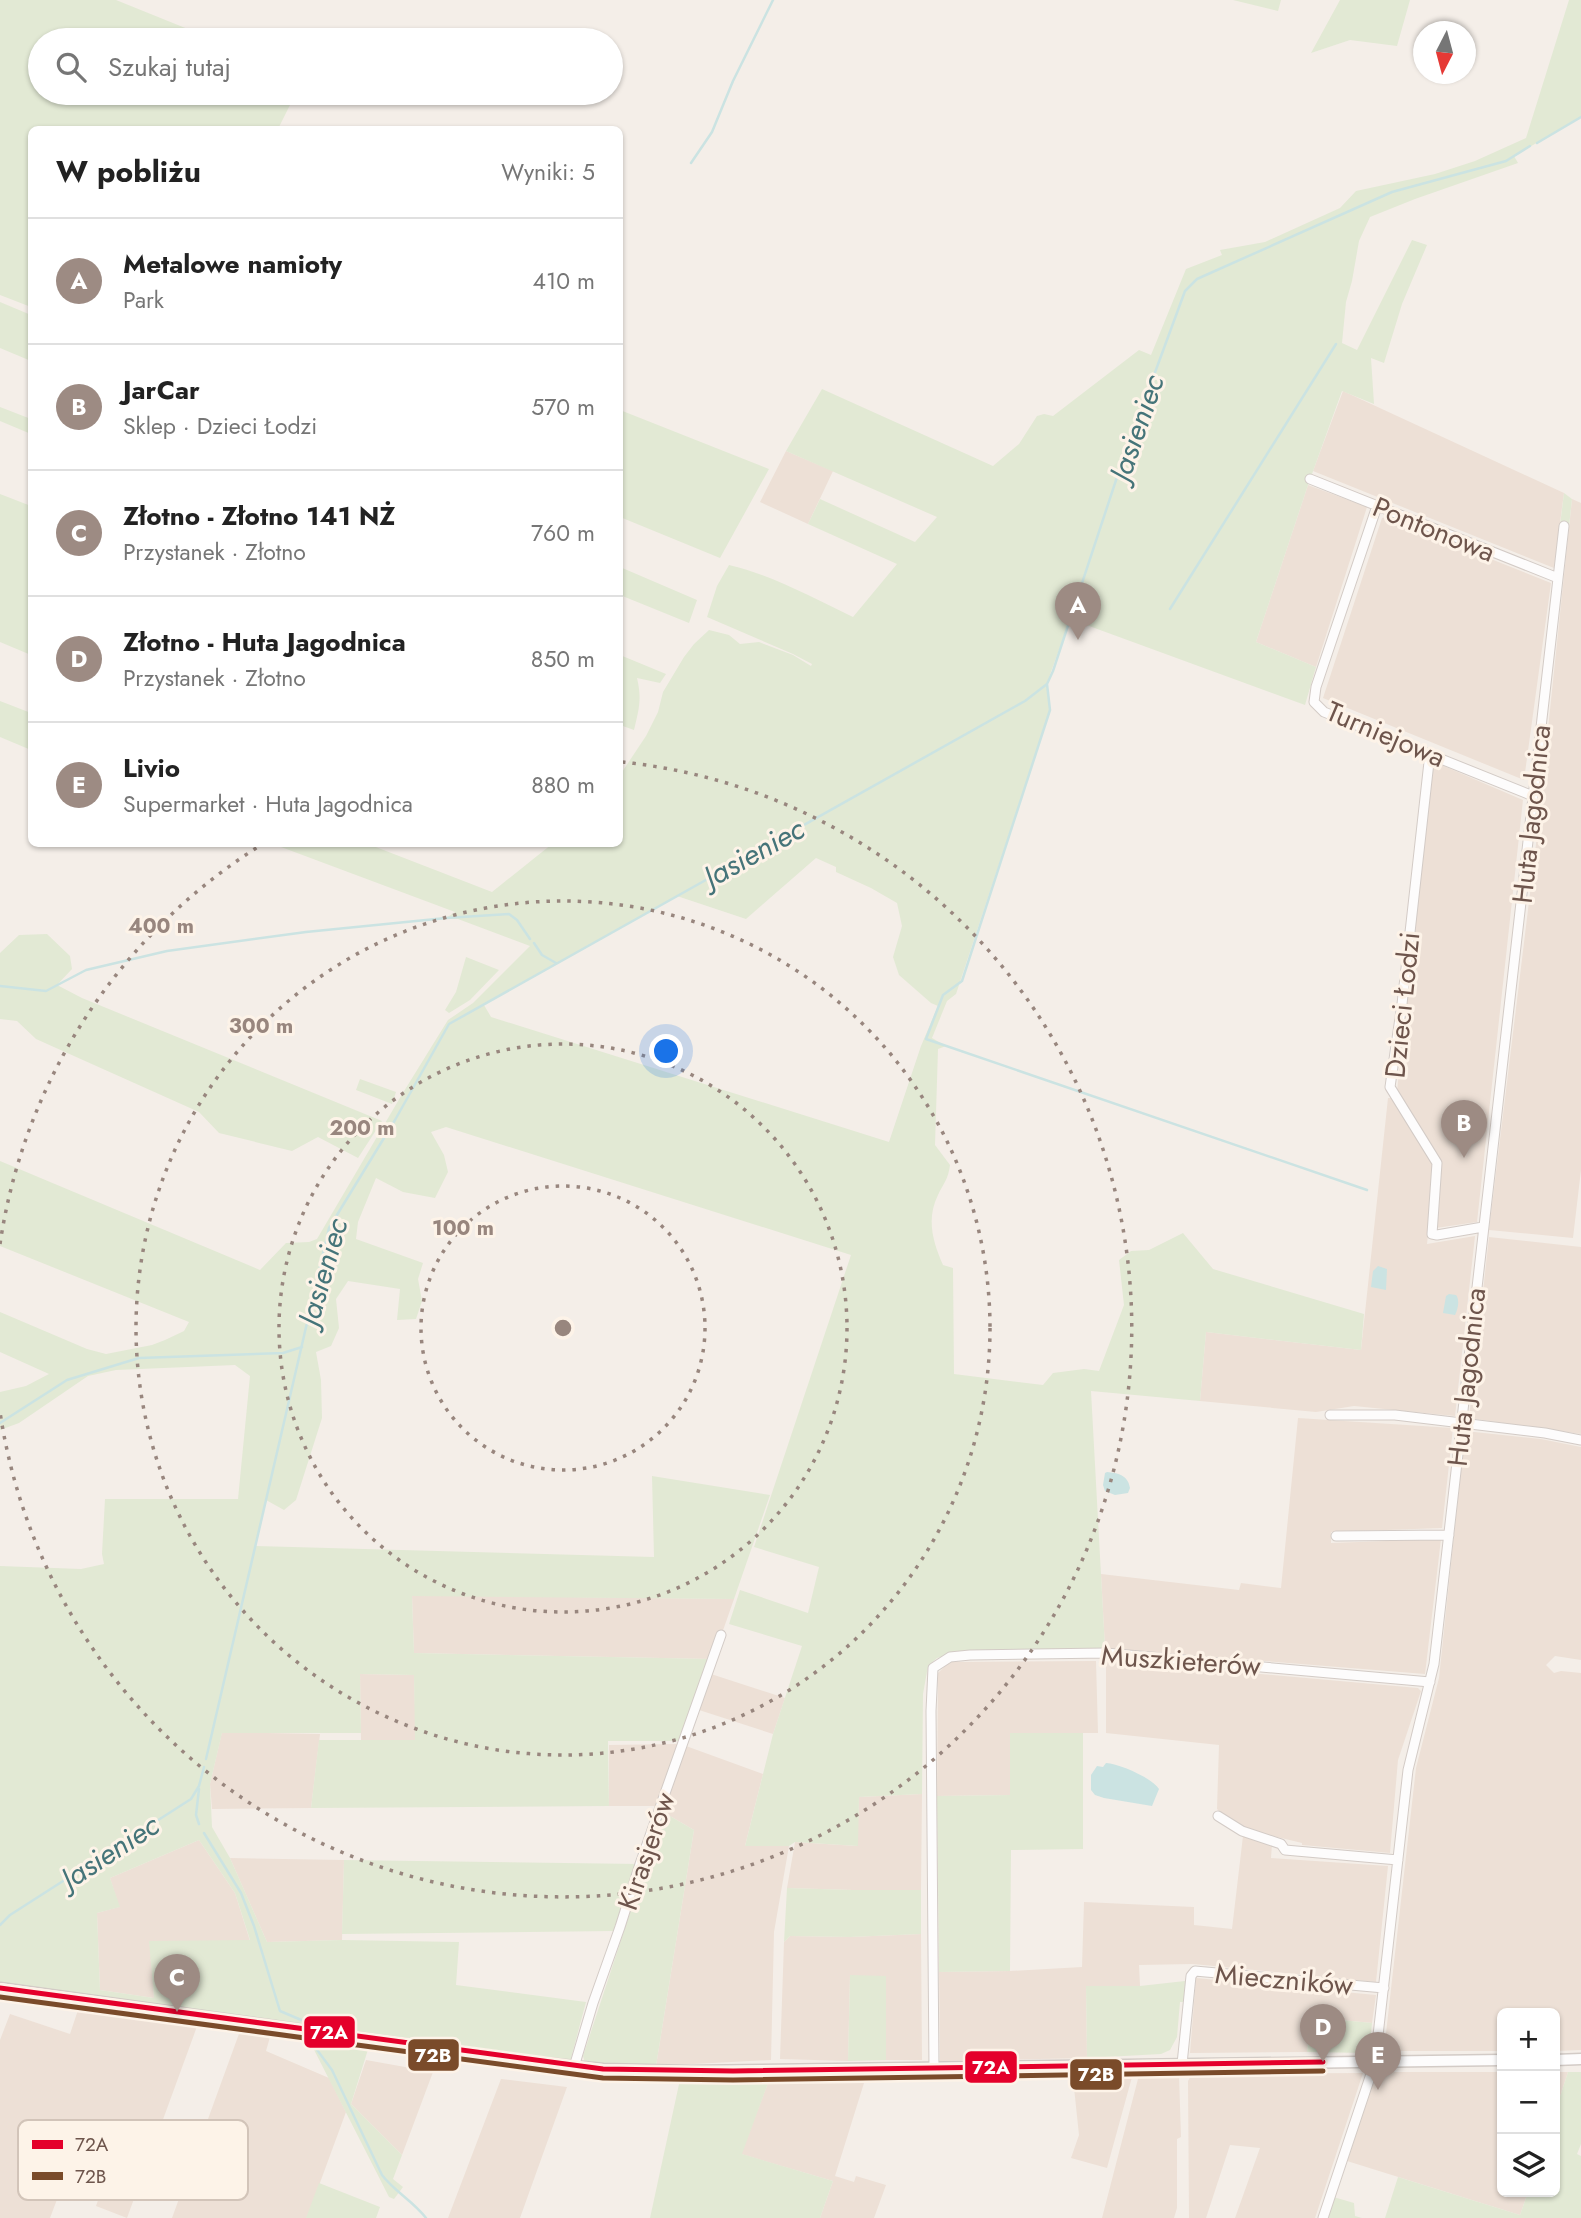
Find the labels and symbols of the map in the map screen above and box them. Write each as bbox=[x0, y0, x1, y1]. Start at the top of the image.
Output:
north arrow bbox=[1413, 21, 1476, 84]
water label: Jasieniec bbox=[1097, 369, 1175, 491]
street label: Pontonowa bbox=[1367, 486, 1501, 573]
pin: A bbox=[1055, 582, 1101, 640]
street label: Turniejowa bbox=[1320, 691, 1452, 778]
street label: Huta Jagodnica bbox=[1502, 723, 1561, 905]
water label: Jasieniec bbox=[691, 807, 812, 900]
text: 400 m bbox=[128, 911, 194, 941]
street label: Dzieci Łodzi bbox=[1374, 930, 1431, 1080]
text: 300 m bbox=[229, 1011, 293, 1041]
your location bbox=[649, 1034, 683, 1068]
pin: B bbox=[1441, 1100, 1487, 1158]
text: 200 m bbox=[329, 1113, 395, 1143]
water label: Jasieniec bbox=[285, 1213, 358, 1335]
text: 100 m bbox=[432, 1213, 494, 1243]
street label: Huta Jagodnica bbox=[1437, 1286, 1496, 1468]
centre of rings bbox=[551, 1316, 575, 1340]
street label: Muszkieterów bbox=[1100, 1634, 1262, 1687]
street label: Kirasjerów bbox=[607, 1787, 686, 1915]
water label: Jasieniec bbox=[48, 1804, 167, 1902]
street label: Mieczników bbox=[1213, 1953, 1355, 2006]
pin: C bbox=[154, 1954, 200, 2012]
pin: D bbox=[1300, 2004, 1346, 2062]
line badge: 72A bbox=[303, 2015, 356, 2049]
text: 72A bbox=[310, 2019, 348, 2046]
pin: E bbox=[1355, 2032, 1401, 2090]
line badge: 72B bbox=[407, 2038, 460, 2072]
text: 72B bbox=[415, 2042, 451, 2069]
line badge: 72A bbox=[964, 2050, 1018, 2084]
text: 72A bbox=[972, 2054, 1010, 2081]
line badge: 72B bbox=[1069, 2058, 1123, 2091]
text: 72B bbox=[1078, 2061, 1114, 2088]
legend bbox=[18, 2120, 248, 2200]
text: 72A bbox=[75, 2131, 109, 2158]
text: 72B bbox=[75, 2163, 106, 2190]

